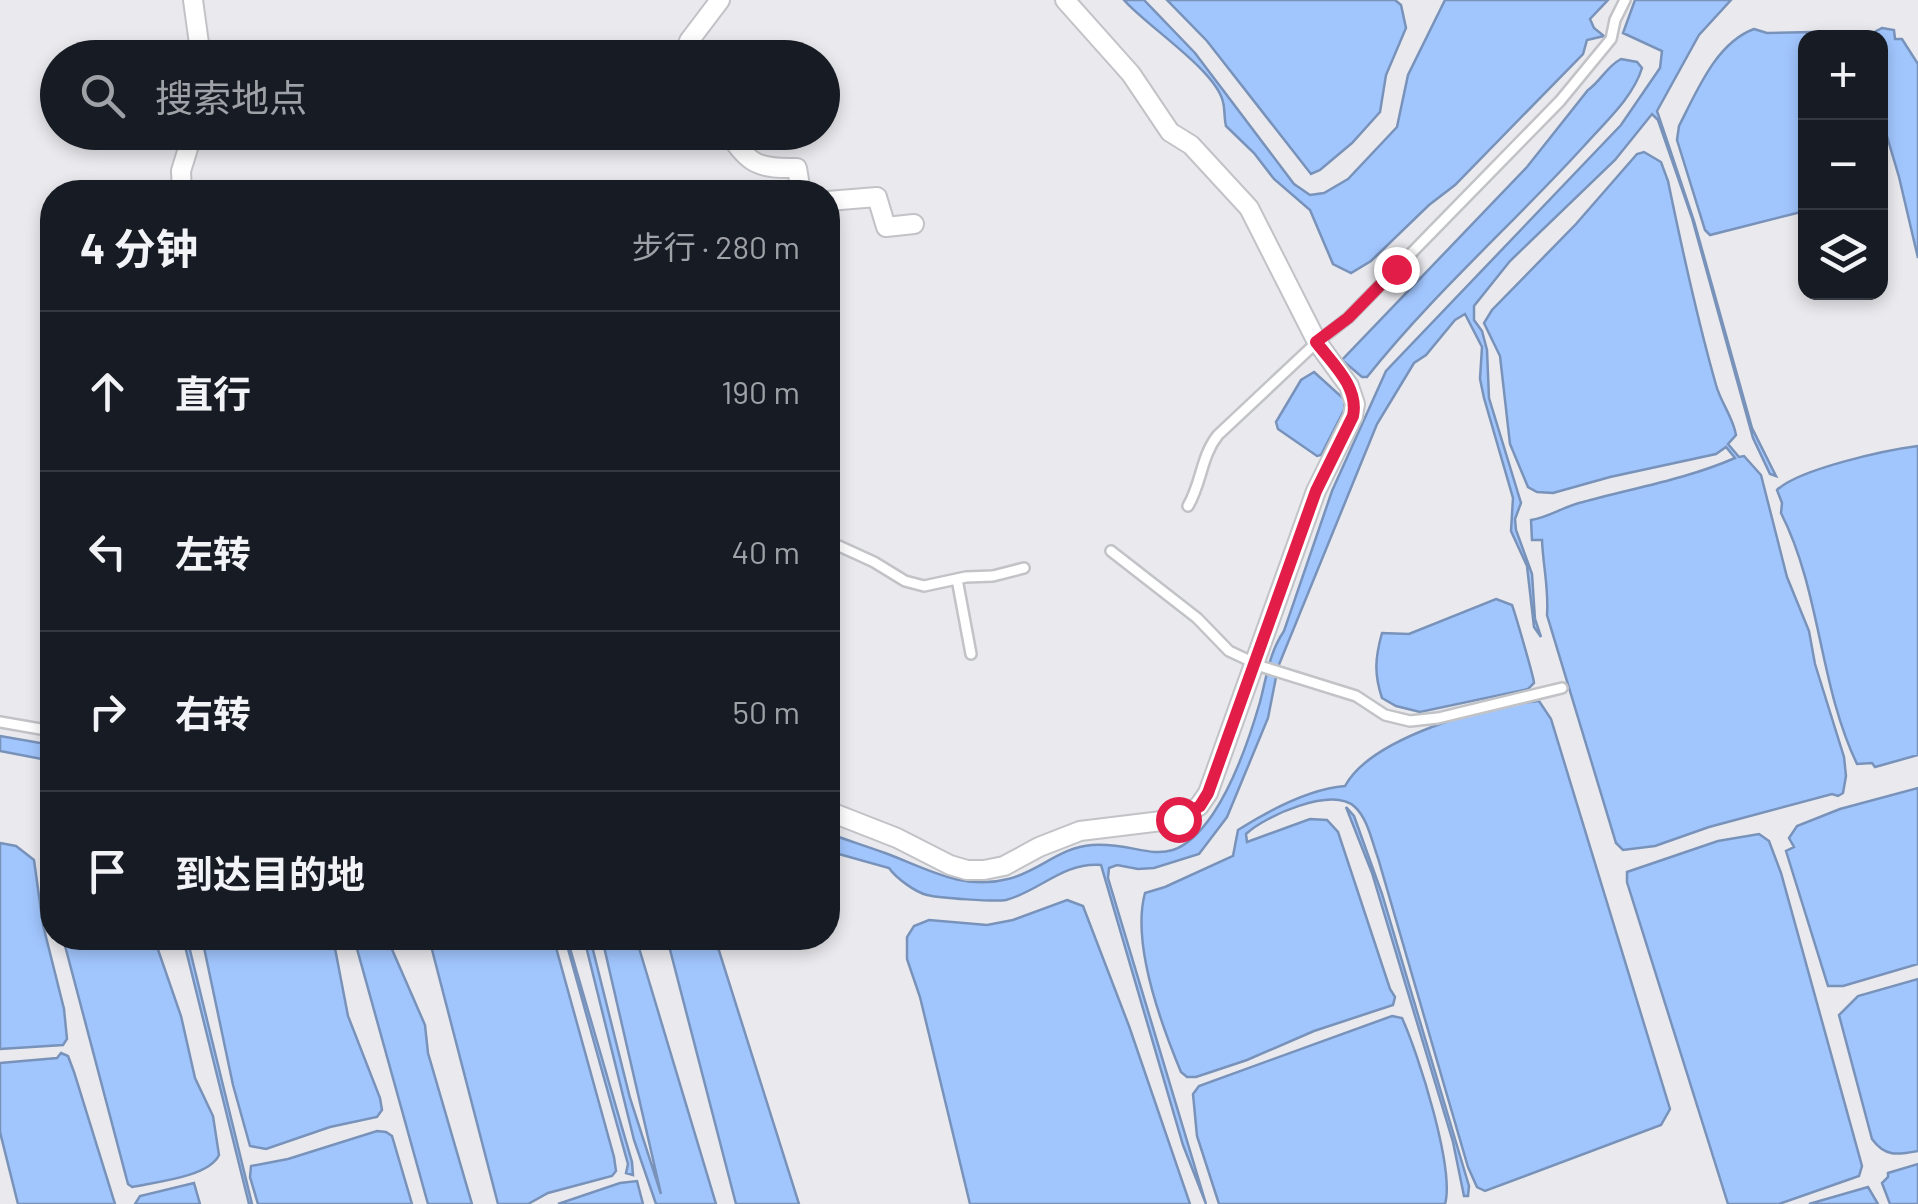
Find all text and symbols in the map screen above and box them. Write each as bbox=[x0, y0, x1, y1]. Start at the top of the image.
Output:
map controls bbox=[1798, 30, 1888, 300]
button: + bbox=[1798, 30, 1888, 120]
search box bbox=[40, 40, 840, 150]
icon: search bbox=[75, 68, 130, 123]
text: 搜索地点 bbox=[155, 74, 307, 120]
button: − bbox=[1798, 120, 1888, 210]
button: layers bbox=[1798, 210, 1888, 300]
text: 4 分钟 bbox=[80, 222, 198, 272]
text: 步行 · 280 m bbox=[632, 227, 800, 265]
route end bbox=[1374, 247, 1420, 293]
icon: ahead bbox=[80, 364, 135, 419]
text: 直行 bbox=[175, 370, 251, 416]
text: 190 m bbox=[721, 372, 800, 410]
icon: left bbox=[80, 524, 135, 579]
text: 左转 bbox=[175, 530, 251, 576]
text: 40 m bbox=[731, 532, 800, 570]
icon: right bbox=[80, 684, 135, 739]
text: 右转 bbox=[175, 690, 251, 736]
text: 50 m bbox=[733, 692, 800, 730]
route start bbox=[1156, 797, 1202, 843]
icon: arrive bbox=[80, 844, 135, 899]
text: 到达目的地 bbox=[175, 850, 365, 896]

